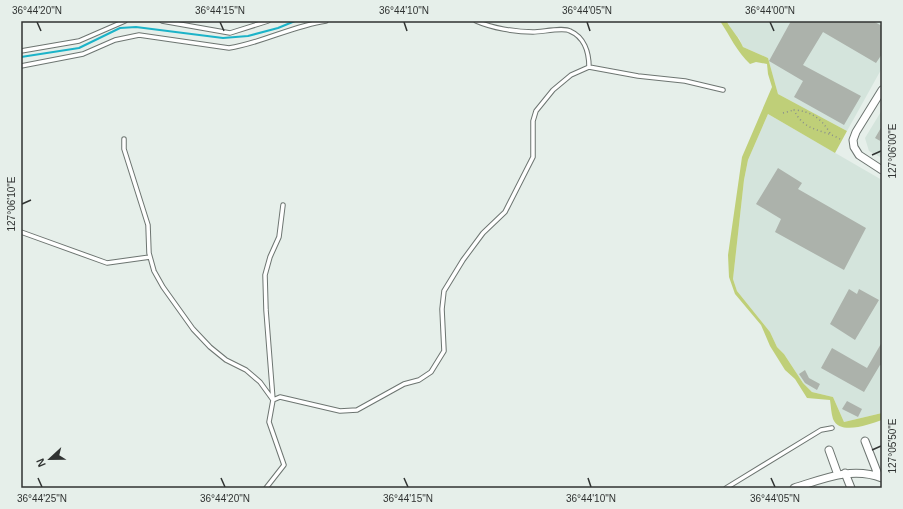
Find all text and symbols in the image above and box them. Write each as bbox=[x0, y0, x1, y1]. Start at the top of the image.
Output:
text: 36°44'20"N bbox=[12, 5, 62, 16]
text: 36°44'15"N bbox=[195, 5, 245, 16]
text: 36°44'10"N bbox=[379, 5, 429, 16]
text: 36°44'05"N bbox=[562, 5, 612, 16]
text: 36°44'00"N bbox=[745, 5, 795, 16]
text: 127°06'00"E bbox=[887, 123, 898, 179]
text: 127°06'10"E bbox=[6, 176, 17, 232]
text: 127°05'50"E bbox=[887, 418, 898, 474]
north arrow bbox=[30, 439, 70, 479]
text: N bbox=[34, 457, 48, 469]
text: 36°44'25"N bbox=[17, 493, 67, 504]
text: 36°44'20"N bbox=[200, 493, 250, 504]
text: 36°44'15"N bbox=[383, 493, 433, 504]
text: 36°44'10"N bbox=[566, 493, 616, 504]
text: 36°44'05"N bbox=[750, 493, 800, 504]

